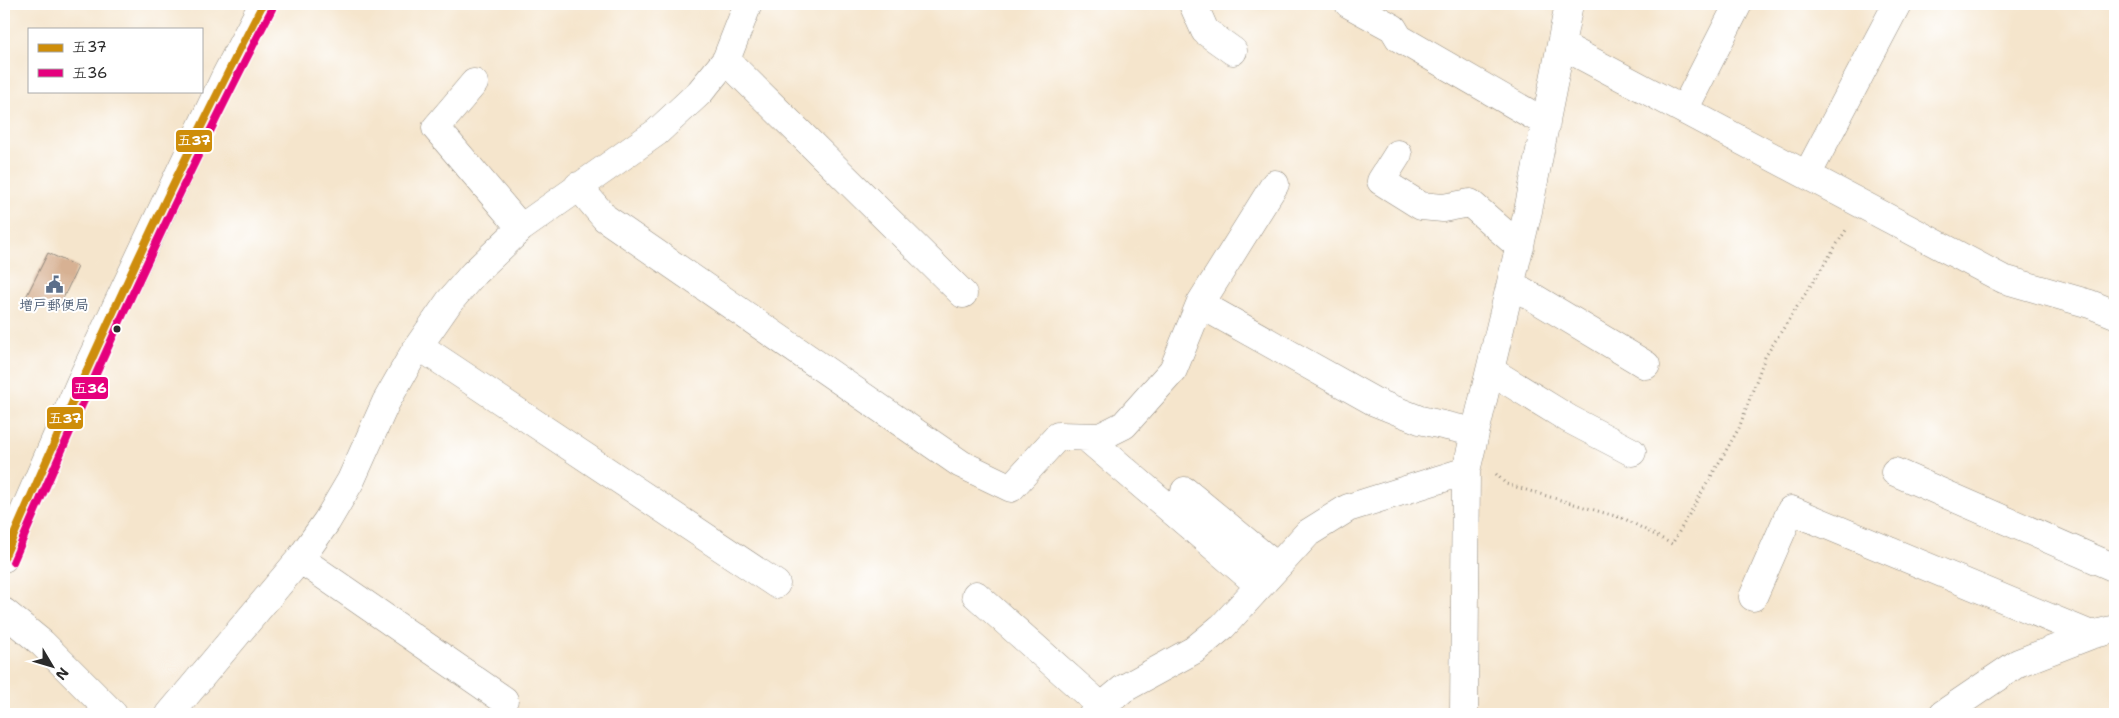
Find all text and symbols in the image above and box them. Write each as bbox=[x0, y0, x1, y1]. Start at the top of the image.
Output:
legend bbox=[28, 28, 202, 92]
text: 五37 bbox=[72, 37, 107, 57]
text: 五36 bbox=[72, 63, 108, 83]
line badge: 五37 bbox=[175, 129, 213, 153]
text: 五37 bbox=[177, 131, 211, 149]
public building icon: 増戸郵便局 bbox=[44, 275, 64, 295]
place label: 増戸郵便局 bbox=[19, 296, 89, 314]
unlabelled marker bbox=[112, 324, 122, 334]
line badge: 五36 bbox=[71, 376, 109, 400]
text: 五36 bbox=[73, 379, 107, 397]
line badge: 五37 bbox=[46, 406, 84, 430]
text: 五37 bbox=[48, 409, 82, 427]
north arrow bbox=[28, 640, 78, 690]
text: N bbox=[52, 664, 73, 684]

